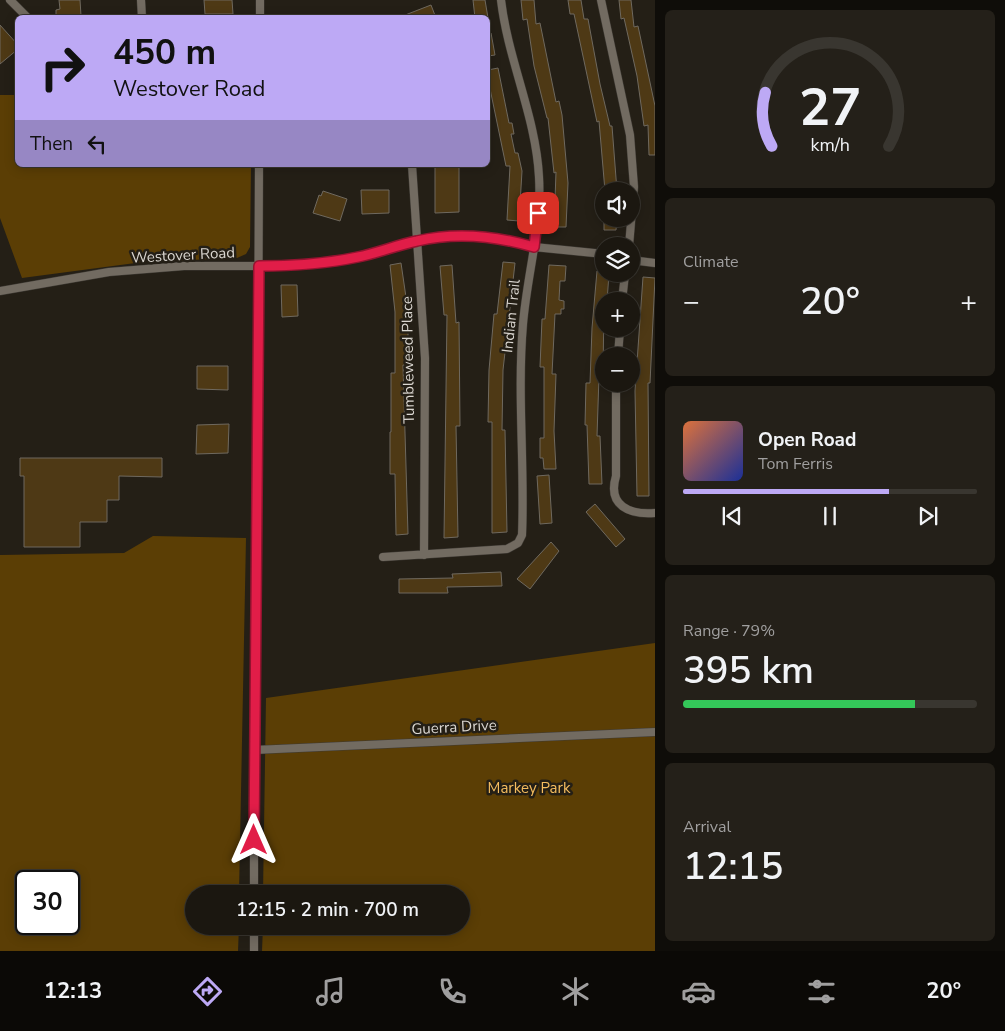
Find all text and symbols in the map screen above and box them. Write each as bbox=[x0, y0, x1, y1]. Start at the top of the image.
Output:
text: 450 m bbox=[113, 29, 216, 76]
icon: right bbox=[30, 35, 95, 100]
text: 27 bbox=[799, 72, 861, 143]
text: Westover Road bbox=[113, 74, 265, 104]
icon: left bbox=[83, 130, 111, 158]
text: Then bbox=[30, 131, 73, 157]
text: km/h bbox=[810, 133, 850, 157]
map controls bbox=[595, 182, 640, 392]
button: sound bbox=[595, 182, 640, 227]
pin bbox=[517, 192, 559, 234]
icon: arrive bbox=[524, 199, 552, 227]
button: layers bbox=[595, 237, 640, 282]
street label: Westover Road bbox=[131, 242, 235, 268]
text: Climate bbox=[683, 251, 738, 273]
text: 20° bbox=[800, 276, 860, 327]
street label: Indian Trail bbox=[497, 278, 525, 354]
text: − bbox=[683, 283, 700, 321]
text: + bbox=[960, 283, 977, 321]
button: + bbox=[595, 292, 640, 337]
street label: Tumbleweed Place bbox=[397, 296, 419, 424]
button: − bbox=[595, 347, 640, 392]
text: Open Road bbox=[758, 427, 856, 453]
text: Tom Ferris bbox=[758, 453, 833, 475]
icon: previous bbox=[718, 502, 746, 530]
icon: pause bbox=[816, 502, 844, 530]
icon: next bbox=[914, 502, 942, 530]
text: Range · 79% bbox=[683, 620, 775, 642]
text: 395 km bbox=[683, 645, 814, 696]
street label: Guerra Drive bbox=[411, 715, 497, 739]
park label: Markey Park bbox=[488, 778, 571, 798]
position arrow bbox=[227, 813, 279, 865]
text: Arrival bbox=[683, 816, 731, 838]
text: 12:15 bbox=[683, 841, 783, 892]
speed limit sign: 30 bbox=[15, 870, 80, 935]
text: 12:15 · 2 min · 700 m bbox=[236, 897, 419, 923]
icon: directions bbox=[190, 974, 225, 1009]
icon: music bbox=[313, 974, 348, 1009]
icon: phone bbox=[435, 974, 470, 1009]
icon: climate bbox=[558, 974, 593, 1009]
icon: car bbox=[681, 974, 716, 1009]
icon: filters bbox=[804, 974, 839, 1009]
text: 12:13 bbox=[44, 976, 102, 1006]
text: 20° bbox=[926, 976, 961, 1006]

